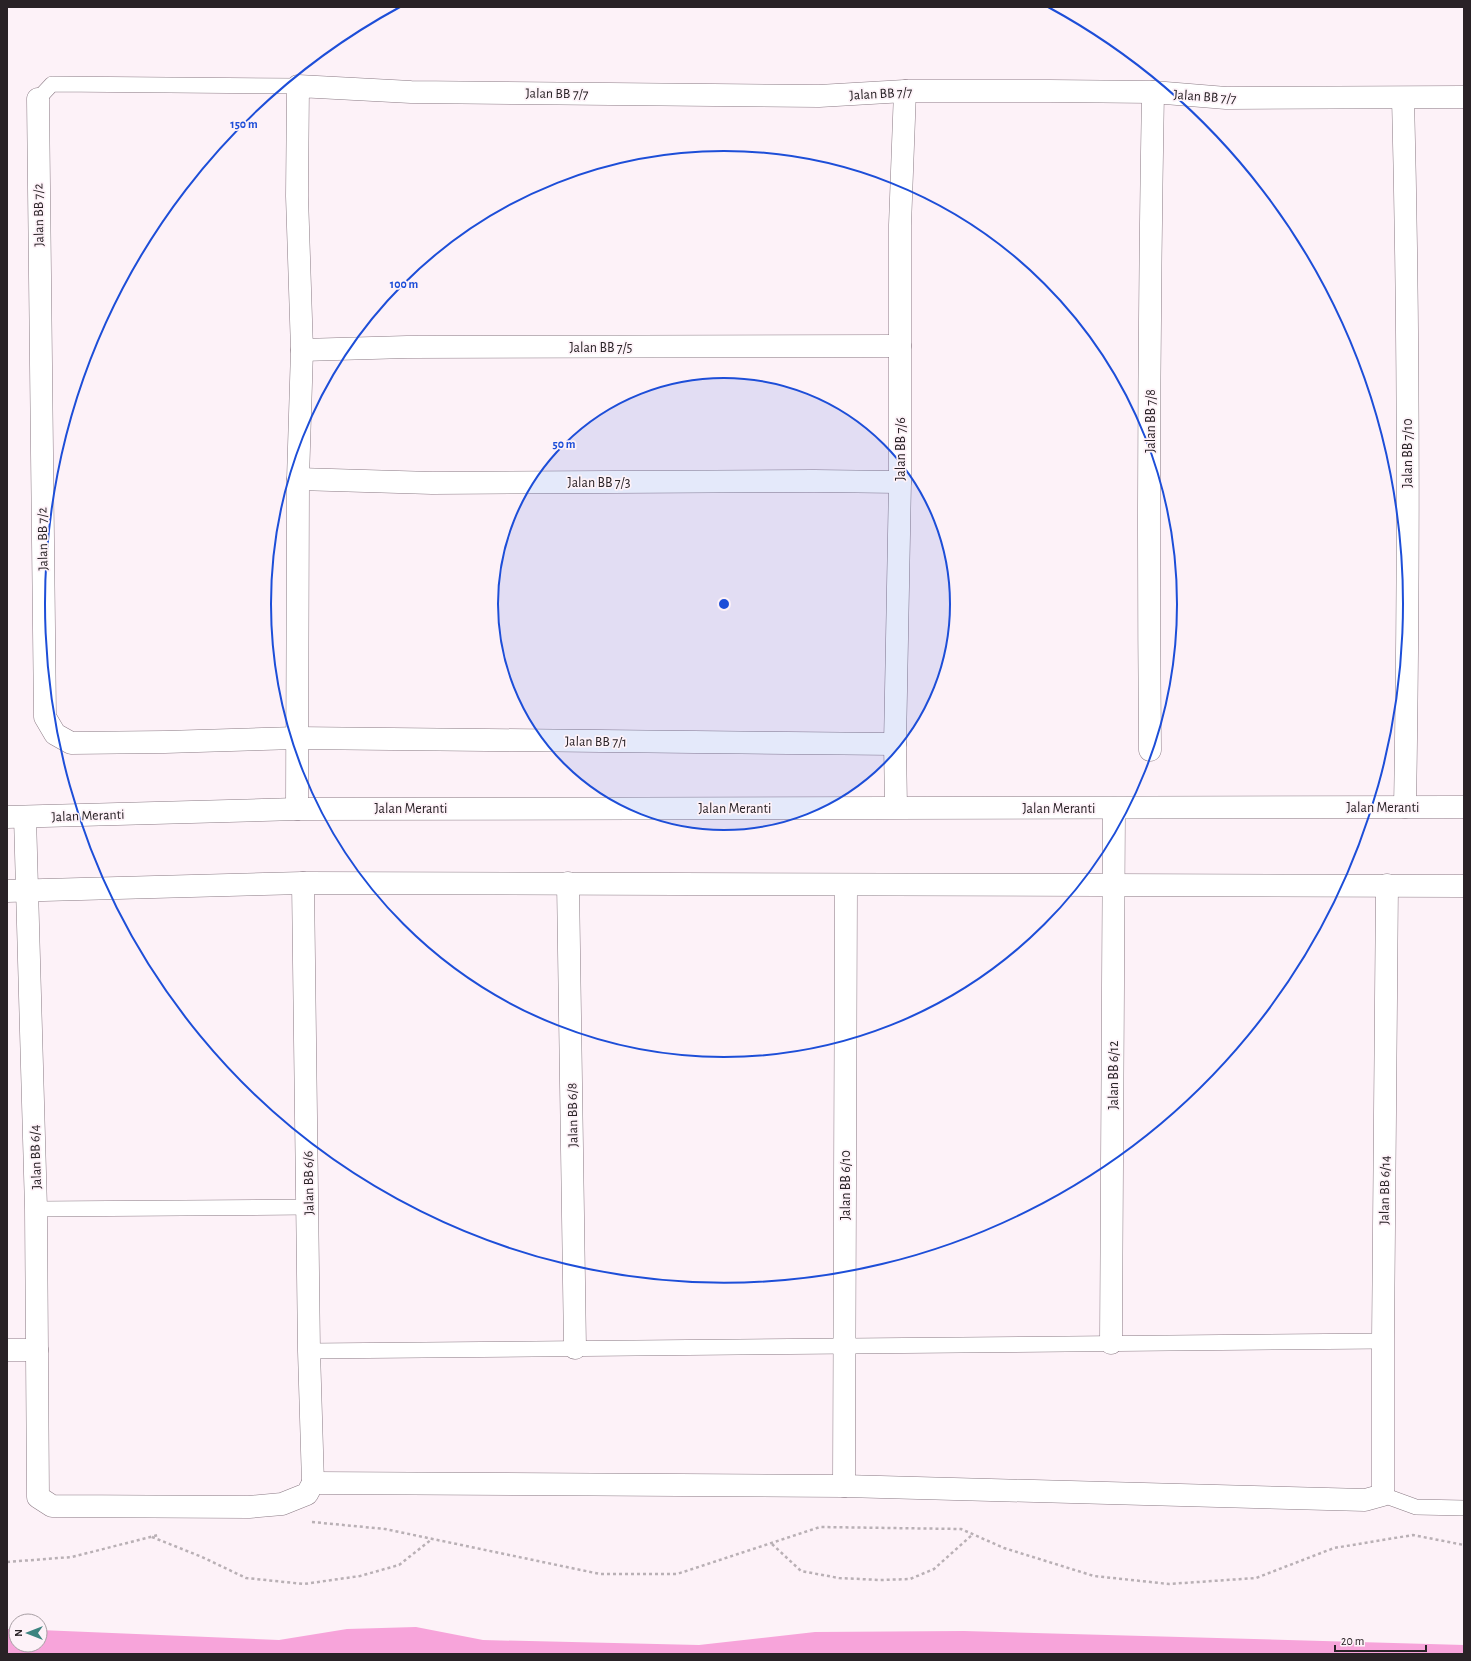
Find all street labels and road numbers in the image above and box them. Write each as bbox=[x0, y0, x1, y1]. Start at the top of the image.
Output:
street label: Jalan BB 7/7 bbox=[849, 85, 913, 103]
street label: Jalan BB 7/7 bbox=[525, 86, 589, 102]
street label: Jalan BB 7/7 bbox=[1173, 88, 1237, 106]
street label: Jalan BB 7/2 bbox=[31, 183, 47, 247]
street label: Jalan BB 7/5 bbox=[570, 341, 633, 355]
street label: Jalan BB 7/8 bbox=[1144, 389, 1158, 453]
street label: Jalan BB 7/6 bbox=[894, 417, 908, 481]
street label: Jalan BB 7/10 bbox=[1401, 418, 1415, 488]
street label: Jalan BB 7/3 bbox=[568, 476, 631, 490]
street label: Jalan BB 7/2 bbox=[35, 507, 51, 571]
street label: Jalan BB 7/1 bbox=[565, 734, 627, 750]
street label: Jalan Meranti bbox=[1347, 801, 1419, 815]
street label: Jalan Meranti bbox=[375, 802, 447, 816]
street label: Jalan Meranti bbox=[699, 802, 771, 816]
street label: Jalan Meranti bbox=[1023, 802, 1095, 816]
street label: Jalan Meranti bbox=[51, 808, 125, 824]
street label: Jalan BB 6/12 bbox=[1107, 1041, 1121, 1109]
street label: Jalan BB 6/8 bbox=[565, 1083, 581, 1147]
street label: Jalan BB 6/4 bbox=[28, 1124, 44, 1189]
street label: Jalan BB 6/10 bbox=[839, 1150, 853, 1220]
street label: Jalan BB 6/6 bbox=[301, 1151, 317, 1215]
street label: Jalan BB 6/14 bbox=[1377, 1155, 1393, 1225]

